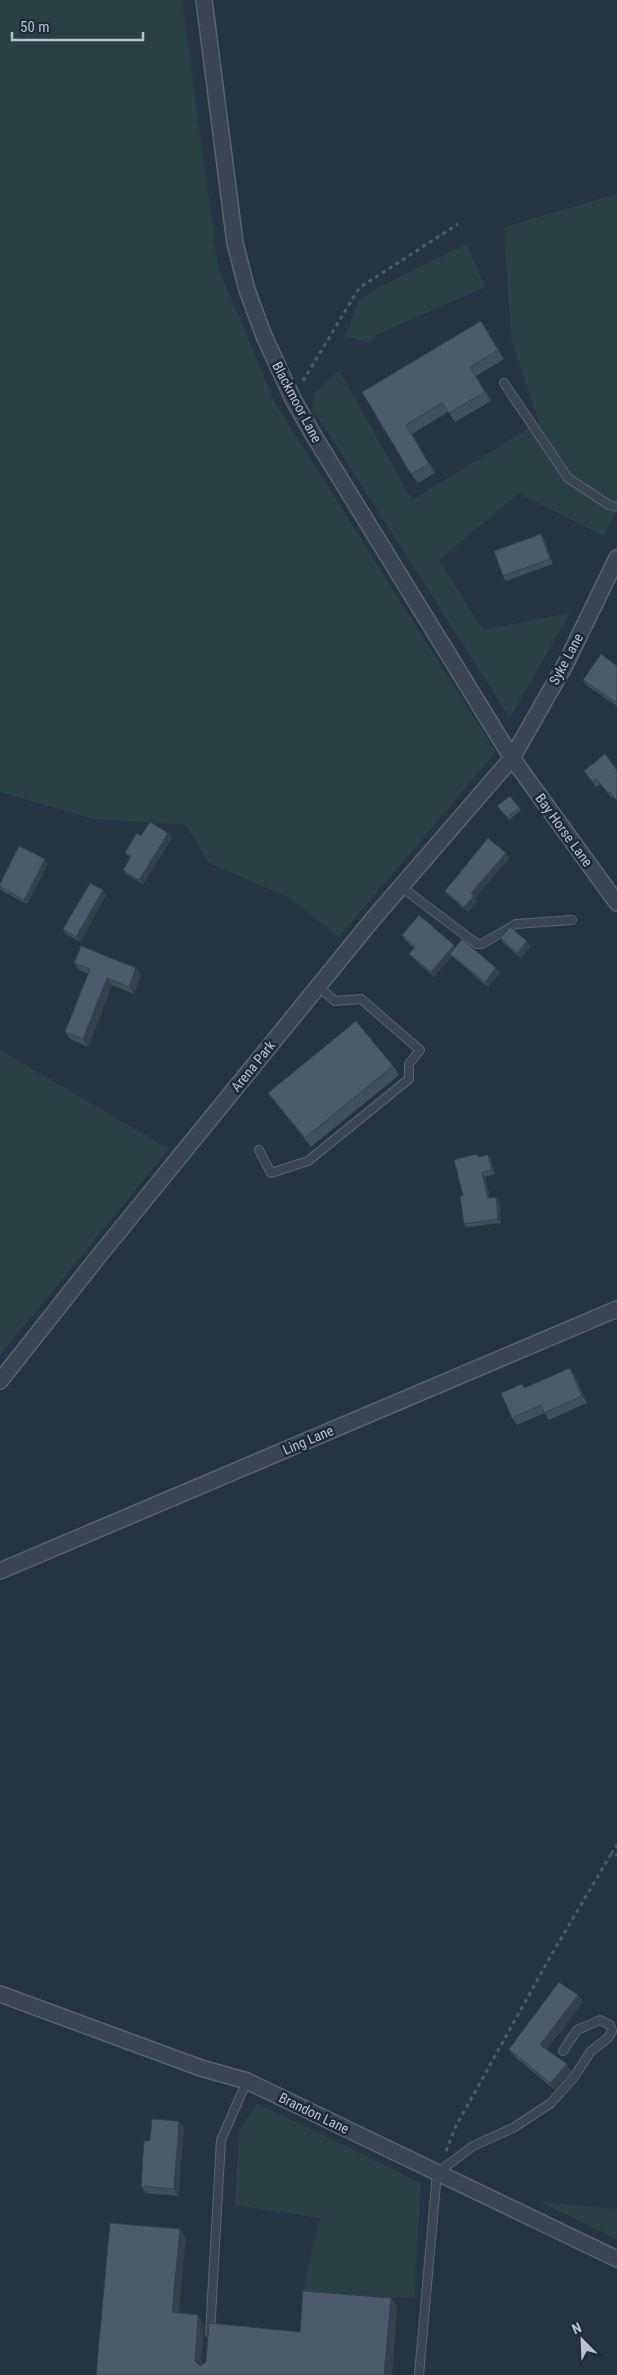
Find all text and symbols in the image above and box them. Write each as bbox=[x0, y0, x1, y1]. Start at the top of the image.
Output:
scale bar bbox=[12, 10, 144, 42]
text: 50 m bbox=[20, 18, 50, 36]
street label: Blackmoor Lane bbox=[269, 359, 325, 445]
street label: Syke Lane bbox=[546, 630, 586, 687]
street label: Bay Horse Lane bbox=[532, 790, 596, 870]
street label: Arena Park bbox=[228, 1037, 279, 1095]
street label: Ling Lane bbox=[280, 1422, 336, 1458]
street label: Brandon Lane bbox=[276, 2089, 352, 2137]
north arrow bbox=[557, 2315, 607, 2365]
text: N bbox=[570, 2319, 584, 2337]

